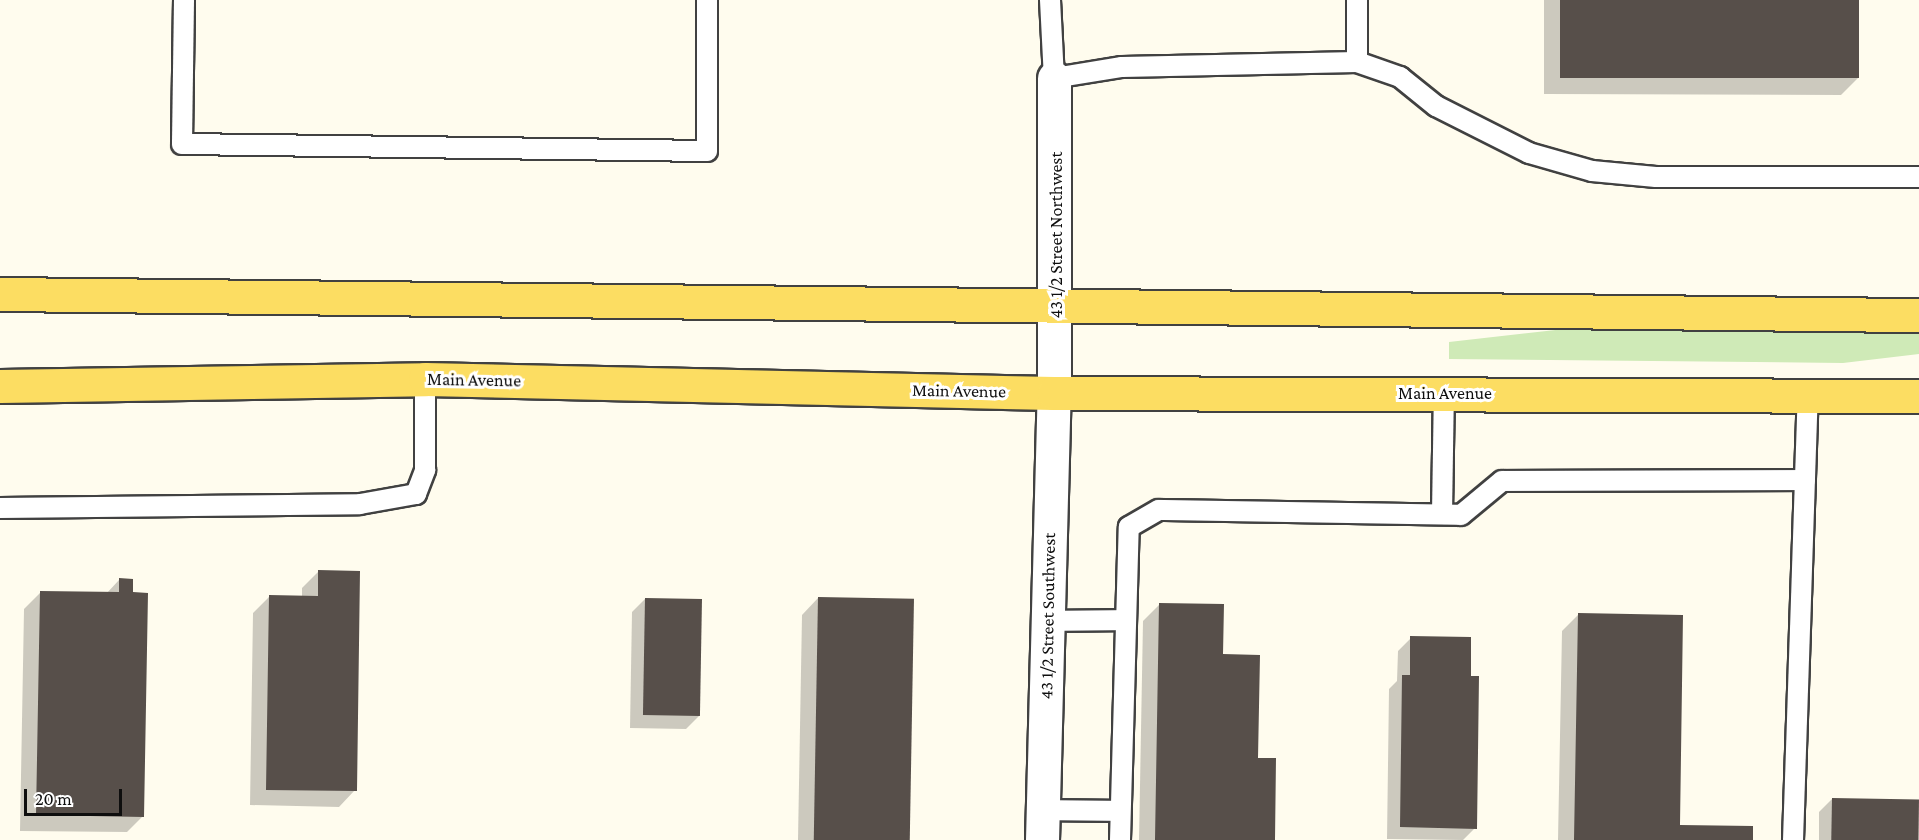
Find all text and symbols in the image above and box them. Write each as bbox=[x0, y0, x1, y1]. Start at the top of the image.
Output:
street label: 43 1/2 Street Northwest bbox=[1045, 152, 1067, 318]
street label: Main Avenue bbox=[427, 368, 521, 392]
street label: Main Avenue bbox=[912, 379, 1006, 403]
street label: Main Avenue bbox=[1398, 382, 1492, 404]
street label: 43 1/2 Street Southwest bbox=[1036, 533, 1060, 699]
scale bar bbox=[27, 777, 124, 815]
text: 20 m bbox=[35, 789, 72, 809]

